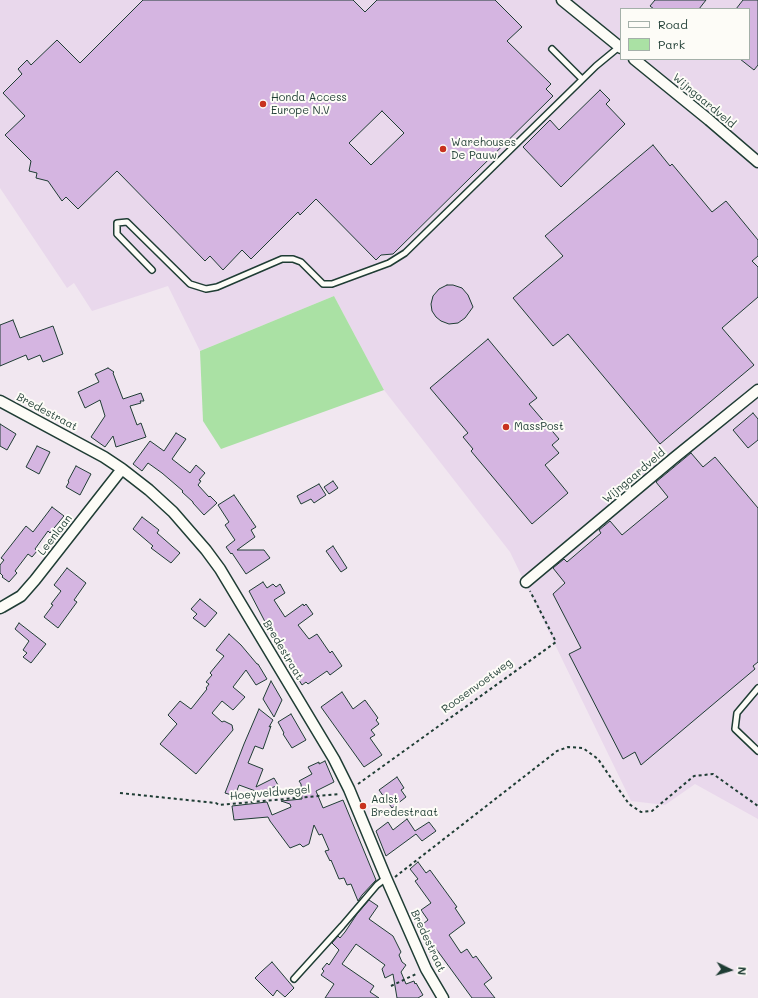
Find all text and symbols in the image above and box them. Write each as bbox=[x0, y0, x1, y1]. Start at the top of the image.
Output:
legend bbox=[620, 8, 750, 60]
text: Road bbox=[658, 16, 688, 32]
text: Park bbox=[658, 36, 685, 52]
street label: Wijngaardveld bbox=[670, 71, 738, 131]
place label: Honda Access Europe N.V bbox=[271, 91, 347, 117]
marker: Honda Access Europe N.V bbox=[258, 99, 268, 109]
place label: Warehouses De Pauw bbox=[451, 136, 516, 162]
marker: Warehouses De Pauw bbox=[438, 144, 448, 154]
street label: Bredestraat bbox=[14, 390, 80, 434]
place label: MassPost bbox=[514, 420, 564, 434]
marker: MassPost bbox=[501, 422, 511, 432]
street label: Wijngaardveld bbox=[600, 446, 668, 506]
street label: Leenlaan bbox=[35, 512, 75, 558]
street label: Bredestraat bbox=[260, 618, 306, 682]
street label: Roosenvoetweg bbox=[439, 656, 515, 716]
street label: Hoeyveldwegel bbox=[229, 783, 311, 803]
place label: Aalst Bredestraat bbox=[371, 793, 438, 819]
marker: Aalst Bredestraat bbox=[358, 801, 368, 811]
street label: Bredestraat bbox=[408, 908, 448, 974]
north arrow bbox=[710, 950, 750, 990]
text: N bbox=[735, 966, 750, 976]

